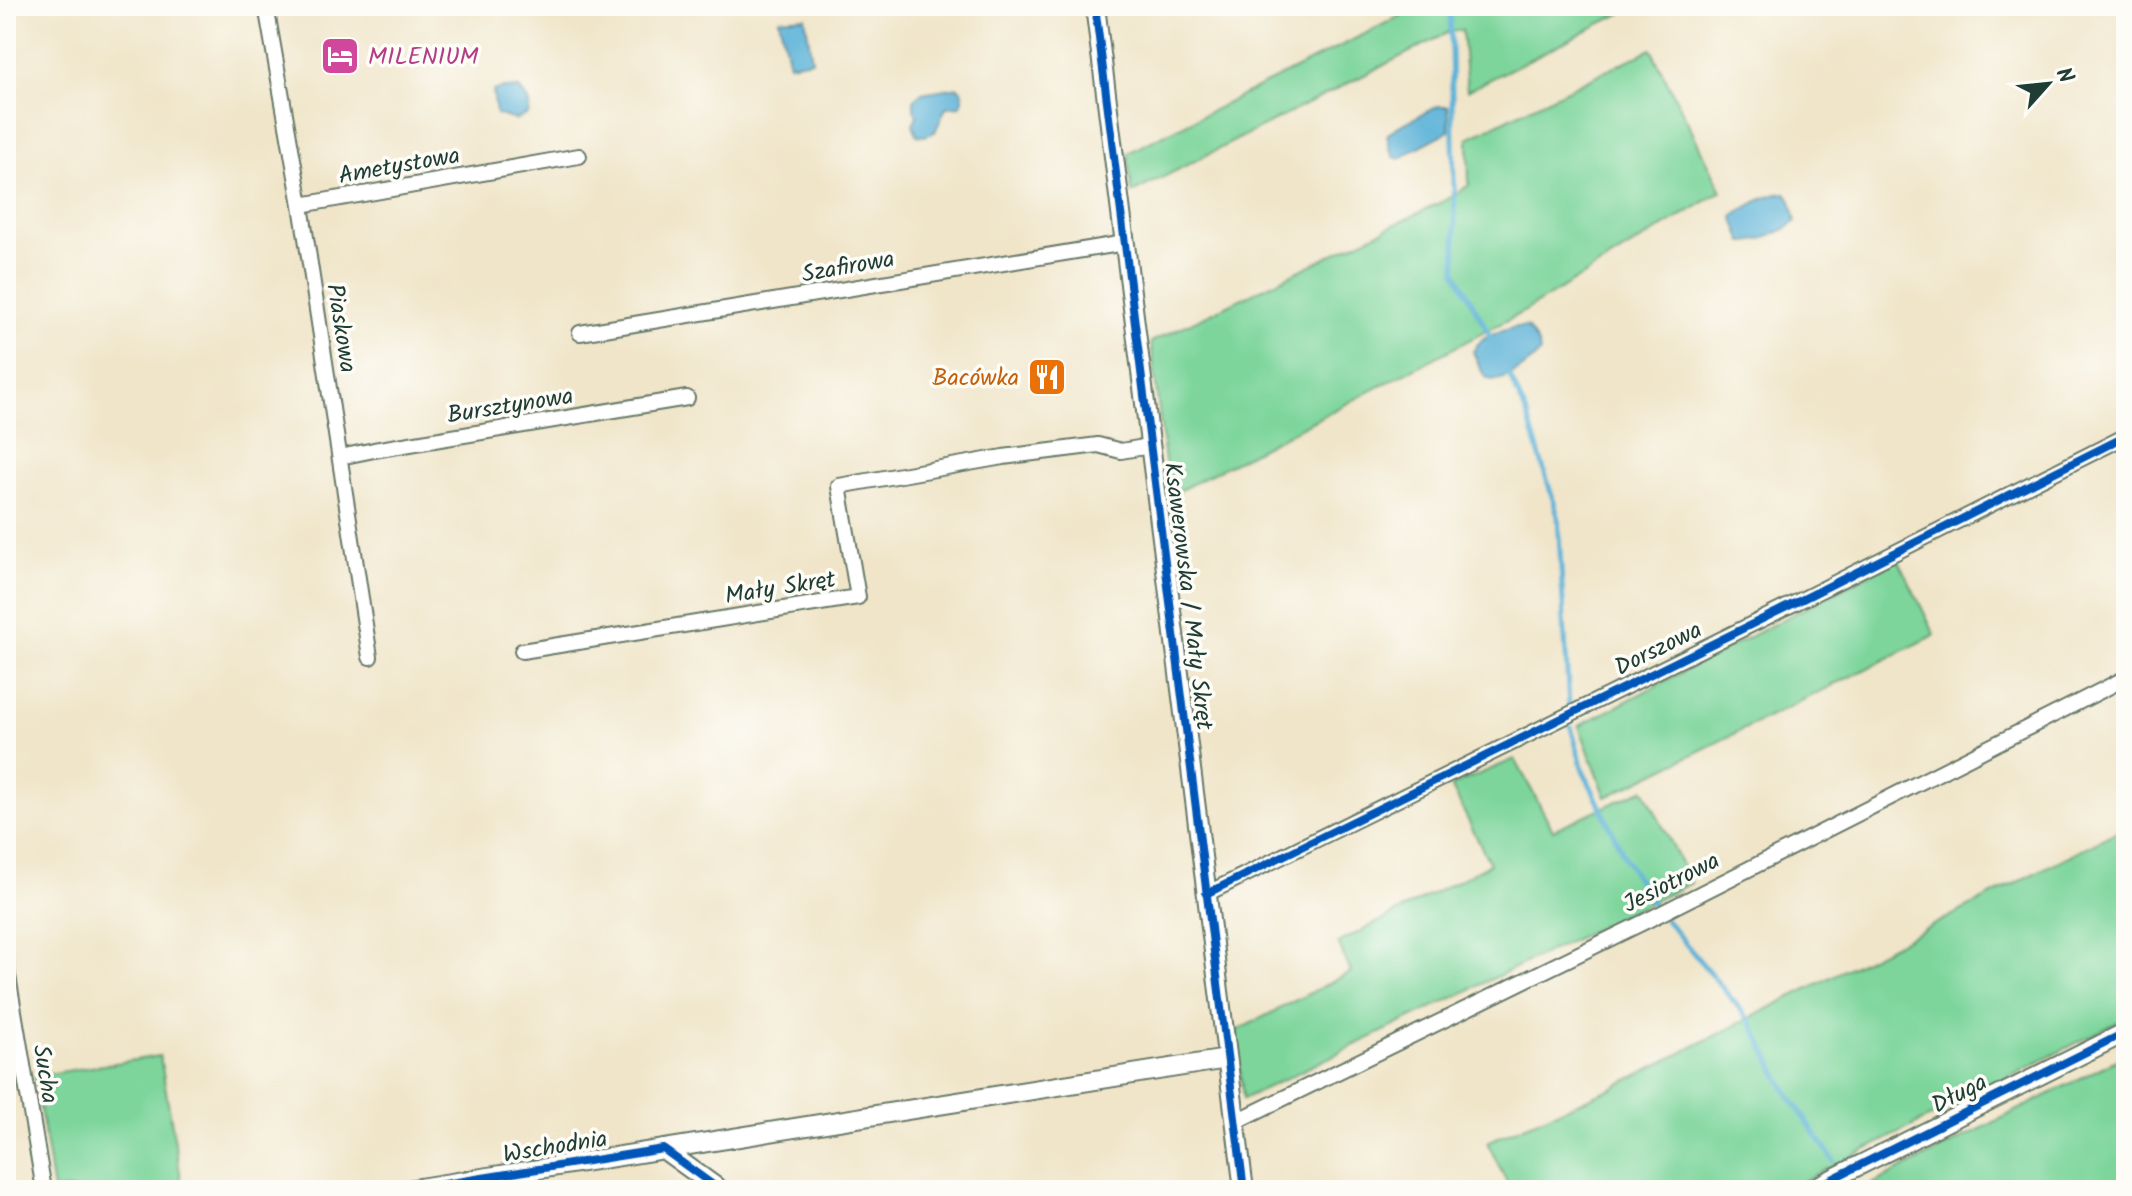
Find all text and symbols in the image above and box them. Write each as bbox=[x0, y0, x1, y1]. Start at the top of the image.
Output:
hotel icon: MILENIUM bbox=[319, 35, 361, 77]
place label: MILENIUM bbox=[368, 38, 479, 77]
north arrow bbox=[2008, 44, 2088, 124]
text: N bbox=[2045, 62, 2082, 90]
street label: Ametystowa bbox=[335, 137, 463, 196]
street label: Szafirowa bbox=[799, 240, 898, 295]
street label: Piaskowa bbox=[314, 281, 367, 376]
restaurant icon: Bacówka bbox=[1026, 356, 1068, 398]
place label: Bacówka bbox=[932, 359, 1019, 398]
street label: Bursztynowa bbox=[444, 377, 576, 436]
street label: Ksawerowska / Mały Skręt bbox=[1152, 460, 1223, 733]
street label: Mały Skręt bbox=[722, 560, 839, 616]
street label: Dorszowa bbox=[1608, 611, 1709, 687]
street label: Jesiotrowa bbox=[1616, 842, 1727, 924]
street label: Sucha bbox=[21, 1042, 68, 1106]
street label: Długa bbox=[1925, 1064, 1995, 1125]
street label: Wschodnia bbox=[500, 1120, 610, 1175]

